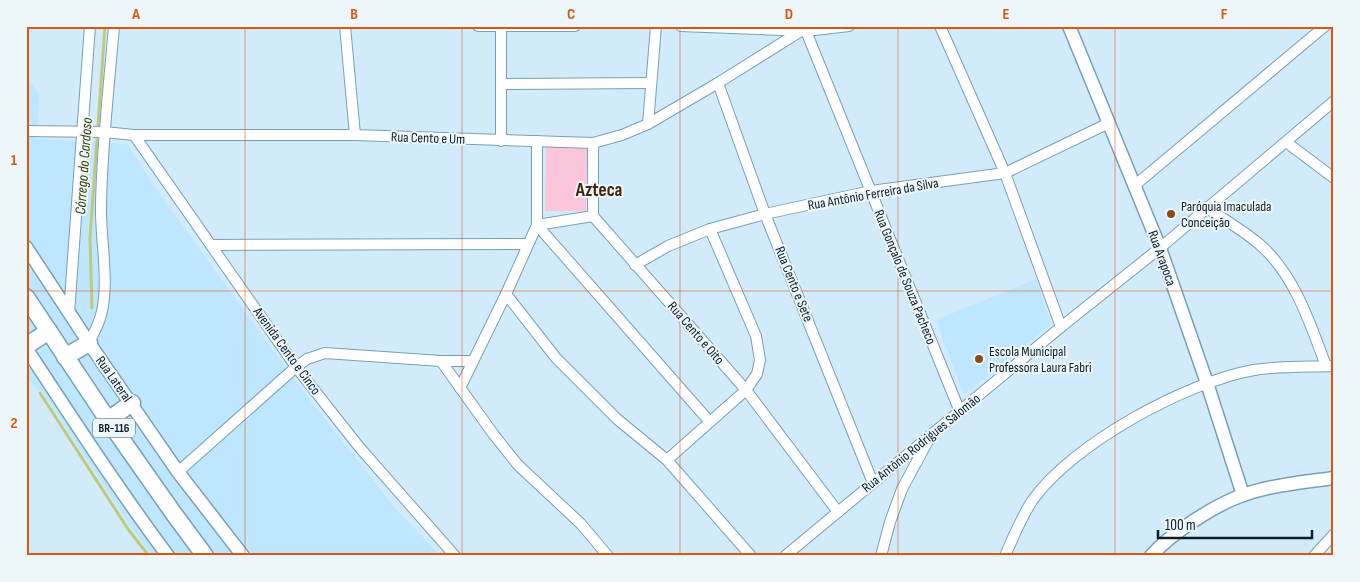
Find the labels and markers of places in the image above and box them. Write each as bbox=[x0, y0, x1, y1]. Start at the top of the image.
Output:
place label: Paróquia Imaculada Conceição bbox=[1181, 198, 1272, 231]
marker: Paróquia Imaculada Conceição bbox=[1165, 208, 1177, 220]
place label: Escola Municipal Professora Laura Fabri bbox=[989, 343, 1092, 376]
marker: Escola Municipal Professora Laura Fabri bbox=[973, 353, 985, 365]

